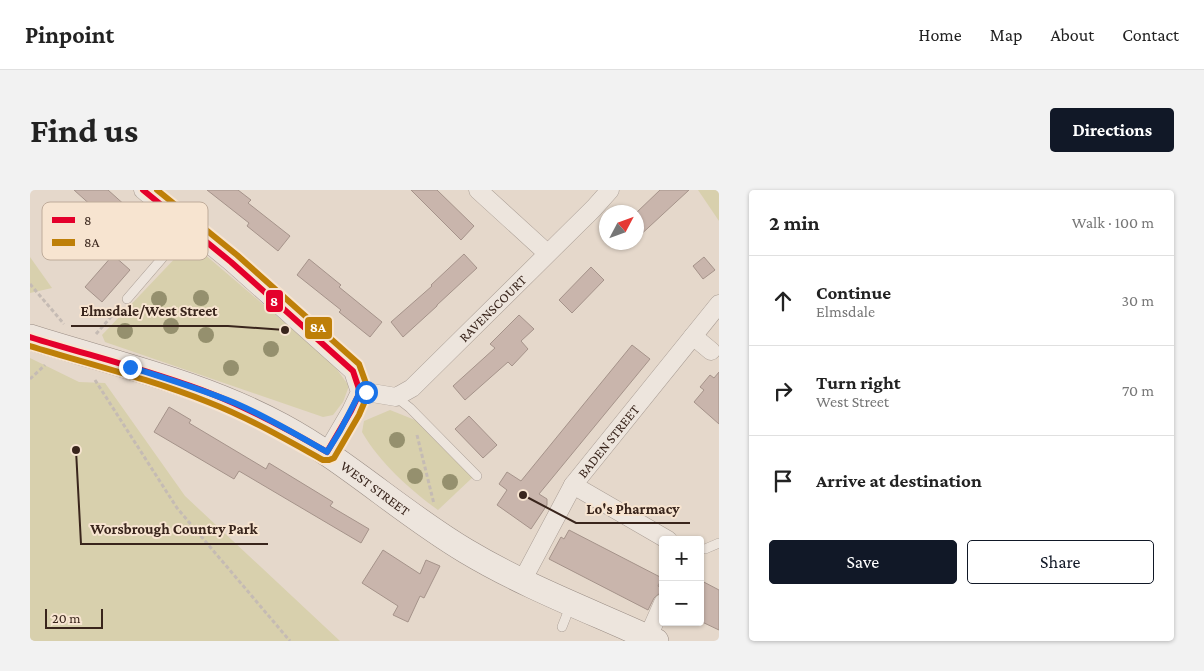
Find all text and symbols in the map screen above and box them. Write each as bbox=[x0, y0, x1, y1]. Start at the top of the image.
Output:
text: Pinpoint bbox=[25, 21, 114, 48]
text: Home bbox=[919, 25, 962, 45]
text: Map bbox=[990, 25, 1022, 45]
text: About bbox=[1050, 25, 1094, 45]
text: Contact bbox=[1122, 25, 1179, 45]
button: Directions bbox=[1050, 108, 1174, 152]
text: Find us bbox=[30, 111, 138, 150]
legend bbox=[42, 202, 208, 260]
north arrow bbox=[599, 205, 644, 250]
text: 2 min bbox=[769, 211, 820, 235]
text: 8 bbox=[84, 212, 92, 228]
text: Walk · 100 m bbox=[1072, 214, 1154, 231]
text: 8A bbox=[84, 234, 99, 250]
street label: RAVENSCOURT bbox=[456, 271, 530, 345]
text: Continue bbox=[816, 282, 891, 303]
icon: ahead bbox=[769, 287, 797, 315]
line badge: 8 bbox=[265, 289, 284, 313]
text: 30 m bbox=[1122, 292, 1154, 309]
text: 8 bbox=[270, 293, 278, 309]
callout: Elmsdale/West Street bbox=[71, 296, 228, 326]
text: Elmsdale/West Street bbox=[80, 303, 218, 319]
text: Elmsdale bbox=[816, 303, 875, 320]
line badge: 8A bbox=[304, 316, 333, 340]
text: 8A bbox=[310, 319, 327, 335]
route end bbox=[119, 356, 142, 379]
text: Turn right bbox=[816, 372, 901, 393]
icon: right bbox=[769, 377, 797, 405]
route start bbox=[355, 381, 378, 404]
text: 70 m bbox=[1122, 382, 1154, 399]
text: West Street bbox=[816, 393, 889, 410]
street label: BADEN STREET bbox=[574, 401, 643, 481]
street label: WEST STREET bbox=[338, 457, 413, 519]
icon: arrive bbox=[769, 467, 797, 495]
text: Arrive at destination bbox=[816, 470, 982, 491]
callout: Lo's Pharmacy bbox=[576, 493, 690, 523]
text: Lo's Pharmacy bbox=[586, 501, 680, 517]
callout: Worsbrough Country Park bbox=[81, 514, 268, 544]
text: Worsbrough Country Park bbox=[89, 521, 259, 537]
map controls bbox=[659, 536, 704, 626]
button: + bbox=[659, 536, 704, 581]
button: Save bbox=[769, 540, 957, 584]
button: Share bbox=[967, 540, 1154, 584]
button: − bbox=[659, 581, 704, 626]
scale bar bbox=[45, 606, 102, 629]
text: 20 m bbox=[52, 610, 80, 626]

